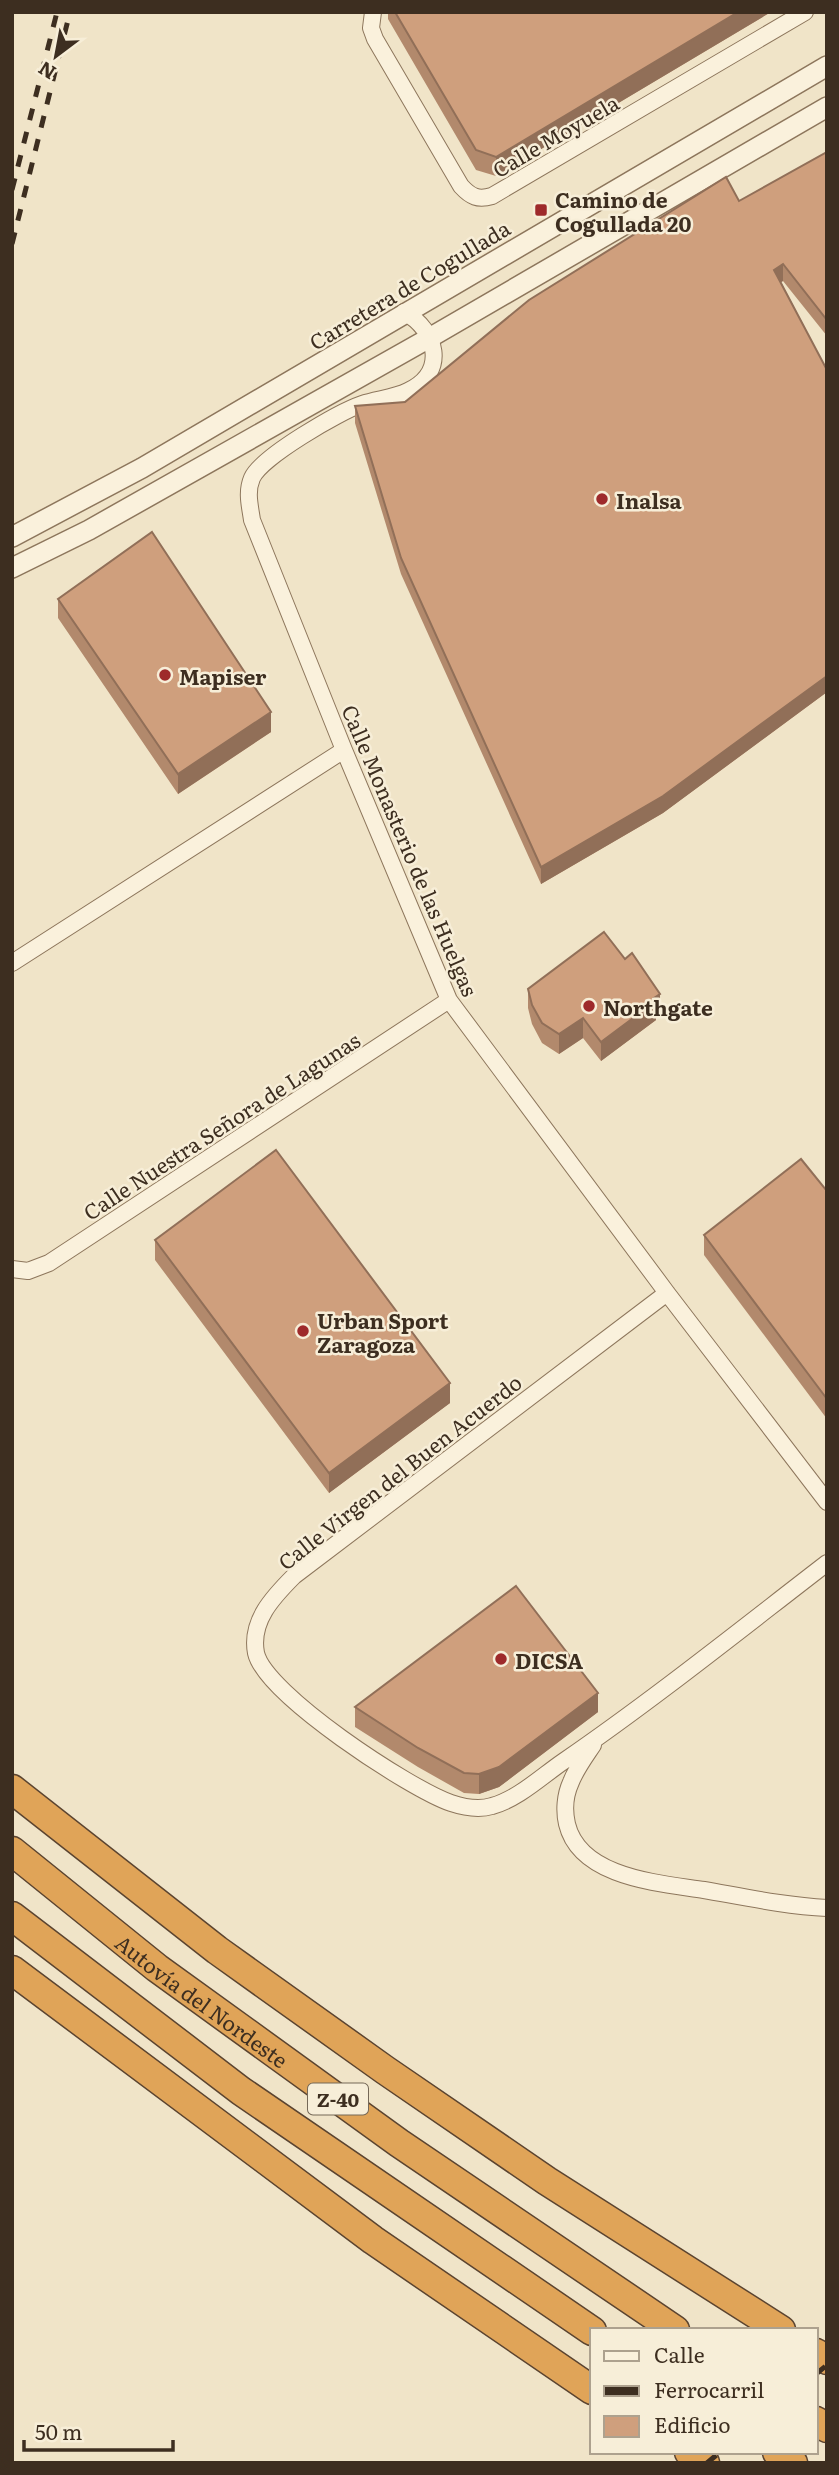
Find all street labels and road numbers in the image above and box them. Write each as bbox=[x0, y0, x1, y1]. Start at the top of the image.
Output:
street label: Calle Moyuela bbox=[486, 86, 625, 184]
street label: Carretera de Cogullada bbox=[303, 211, 516, 356]
street label: Calle Monasterio de las Huelgas bbox=[335, 699, 487, 1001]
street label: Calle Nuestra Señora de Lagunas bbox=[76, 1024, 366, 1226]
street label: Calle Virgen del Buen Acuerdo bbox=[271, 1366, 527, 1576]
street label: Autovía del Nordeste bbox=[110, 1926, 295, 2074]
road number: Z-40 bbox=[308, 2084, 368, 2114]

